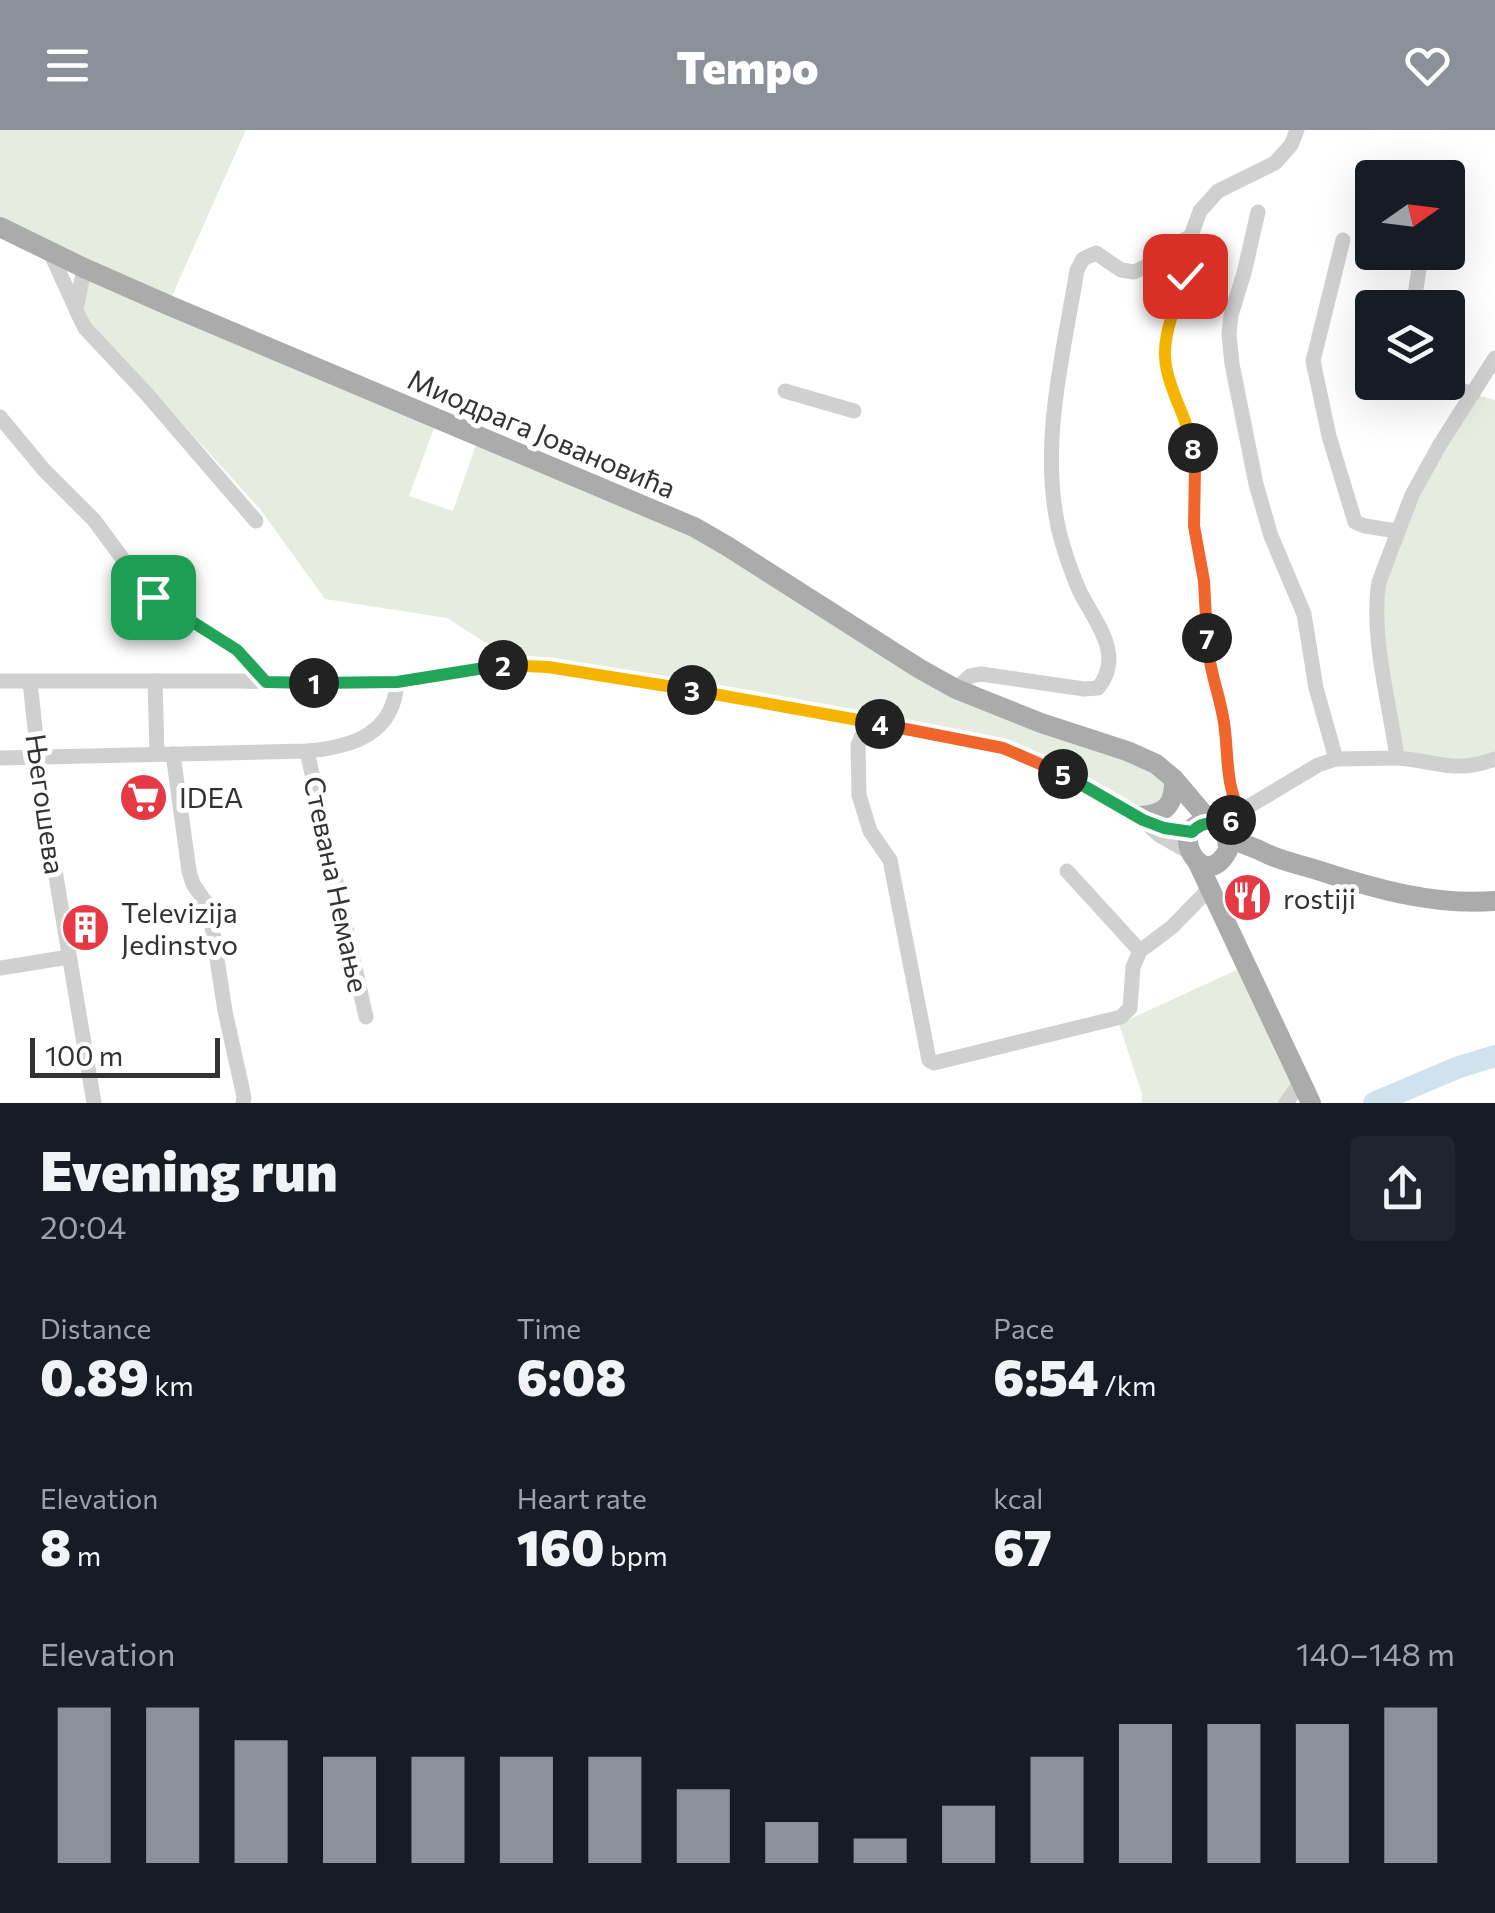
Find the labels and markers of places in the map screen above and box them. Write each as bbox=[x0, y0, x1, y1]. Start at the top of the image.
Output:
pin bbox=[1143, 234, 1228, 319]
pin: 8 bbox=[1168, 423, 1218, 473]
pin bbox=[111, 555, 196, 640]
pin: 7 bbox=[1182, 613, 1232, 663]
pin: 2 bbox=[478, 640, 528, 690]
pin: 1 bbox=[289, 658, 339, 708]
pin: 3 bbox=[667, 665, 717, 715]
pin: 4 bbox=[855, 699, 905, 749]
pin: 5 bbox=[1038, 749, 1088, 799]
supermarket icon: IDEA bbox=[118, 771, 170, 823]
place label: IDEA bbox=[179, 780, 243, 814]
pin: 6 bbox=[1206, 795, 1256, 845]
restaurant icon: rostiji bbox=[1222, 872, 1274, 924]
place label: rostiji bbox=[1283, 881, 1356, 915]
place label: Televizija Jedinstvo bbox=[121, 895, 238, 961]
building icon: Televizija Jedinstvo bbox=[60, 902, 112, 954]

